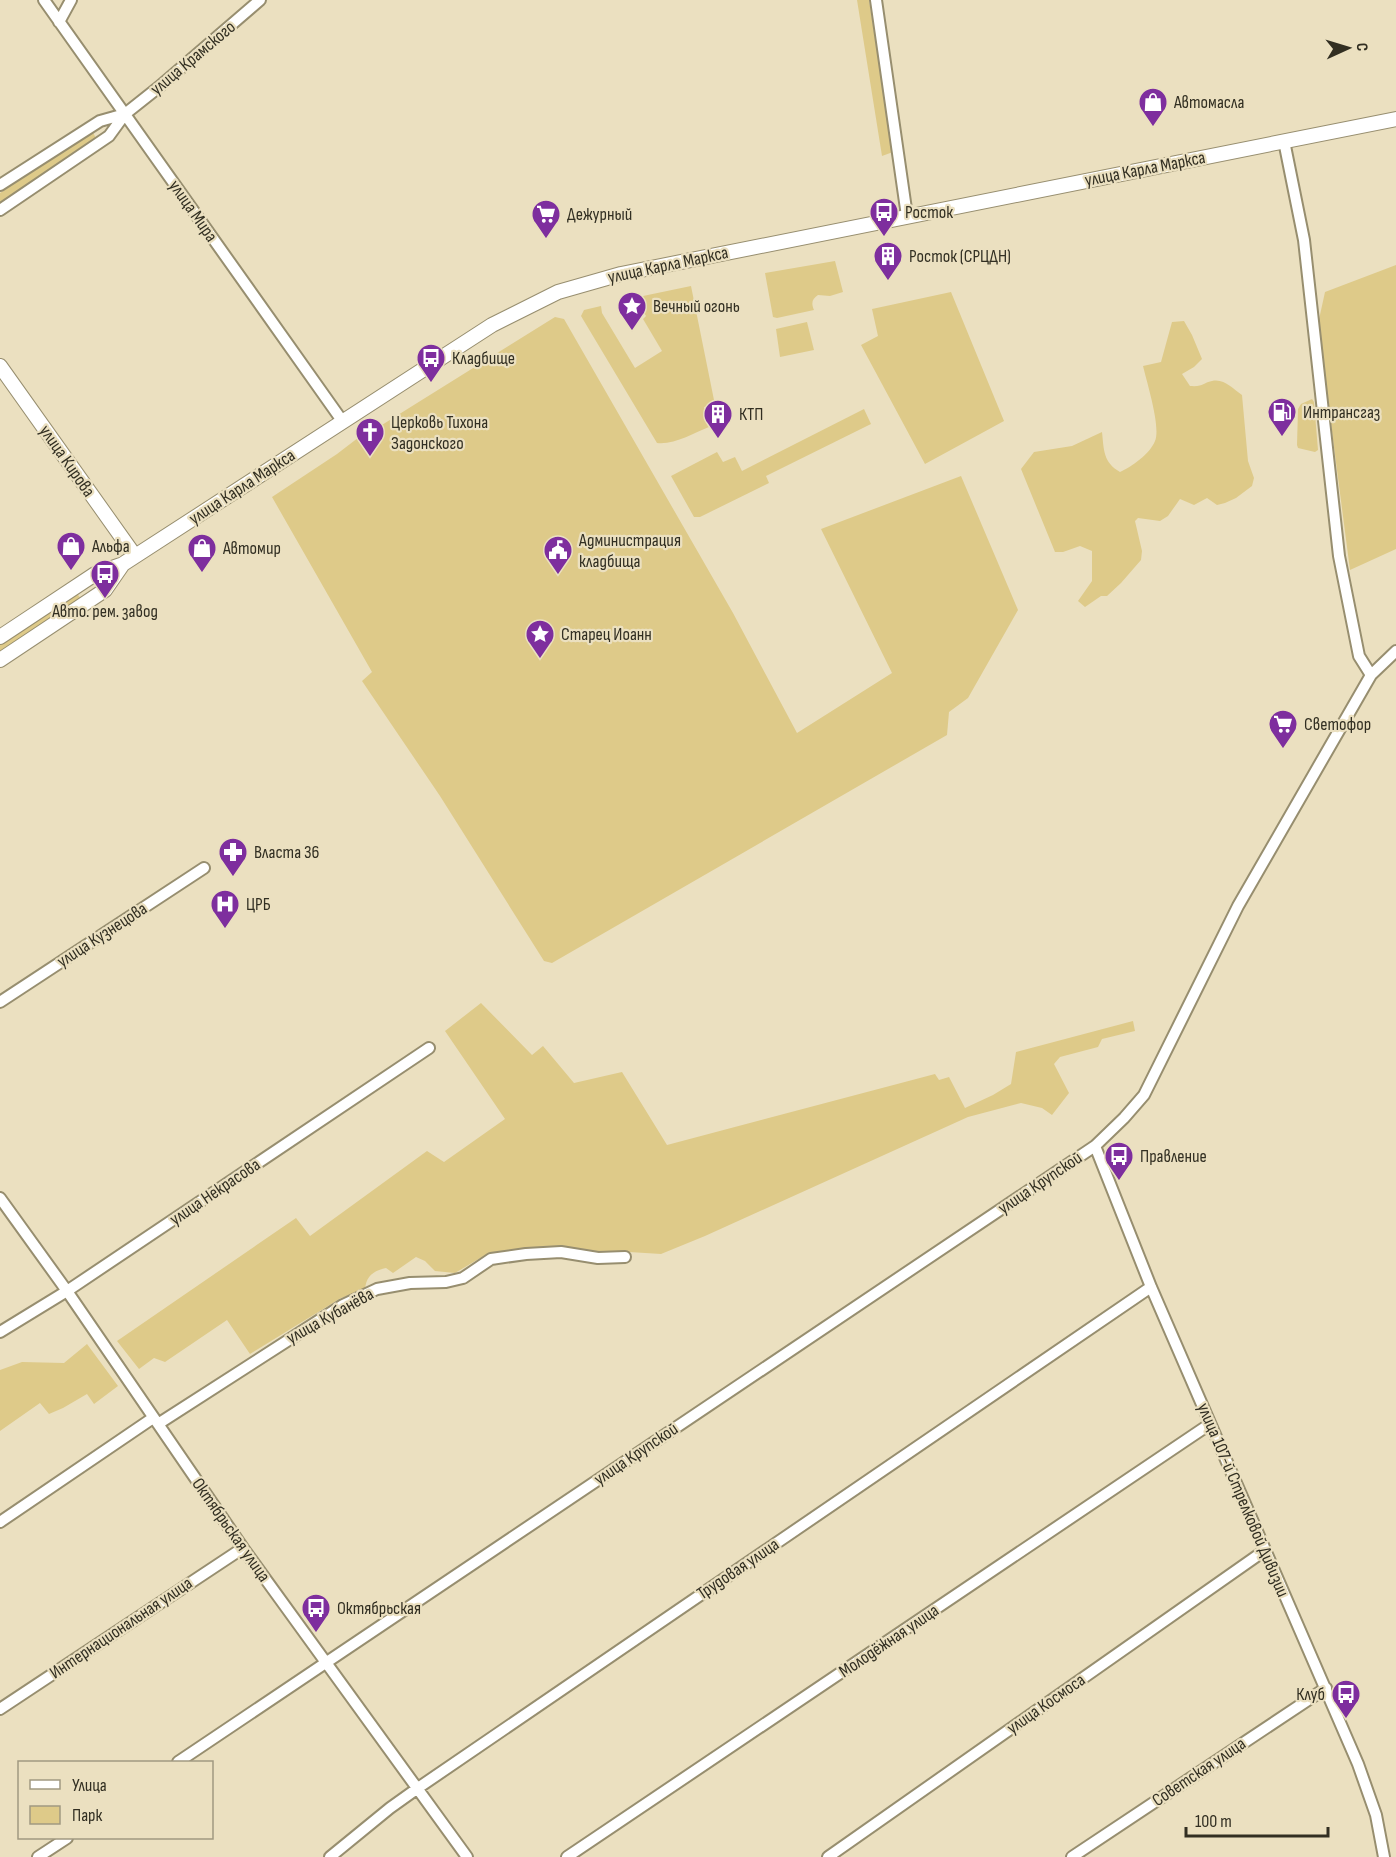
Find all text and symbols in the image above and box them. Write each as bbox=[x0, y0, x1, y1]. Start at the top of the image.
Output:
street label: улица Крамского bbox=[146, 16, 240, 100]
north arrow bbox=[1318, 18, 1378, 78]
text: С bbox=[1352, 42, 1371, 52]
shop icon: Автомасла bbox=[1137, 86, 1169, 128]
place label: Автомасла bbox=[1173, 92, 1245, 113]
street label: улица Карла Маркса bbox=[1083, 147, 1207, 191]
street label: улица Мира bbox=[164, 176, 222, 246]
bus stop icon: Росток bbox=[868, 196, 900, 238]
supermarket icon: Дежурный bbox=[530, 198, 562, 240]
place label: Росток bbox=[905, 202, 953, 223]
place label: Дежурный bbox=[567, 204, 632, 225]
building icon: Росток (СРЦДН) bbox=[872, 240, 904, 282]
street label: улица Карла Маркса bbox=[606, 242, 730, 288]
place label: Росток (СРЦДН) bbox=[909, 246, 1011, 267]
place icon: Вечный огонь bbox=[616, 290, 648, 332]
place label: Вечный огонь bbox=[653, 296, 740, 317]
bus stop icon: Кладбище bbox=[415, 342, 447, 384]
place label: Кладбище bbox=[452, 348, 515, 369]
fuel station icon: Интрансгаз bbox=[1266, 396, 1298, 438]
building icon: КТП bbox=[702, 398, 734, 440]
place label: Интрансгаз bbox=[1303, 402, 1380, 423]
place label: КТП bbox=[739, 404, 764, 425]
place label: Церковь Тихона Задонского bbox=[391, 412, 488, 454]
church icon: Церковь Тихона Задонского bbox=[354, 416, 386, 458]
street label: улица Кирова bbox=[35, 421, 99, 501]
street label: улица Карла Маркса bbox=[185, 445, 299, 529]
shop icon: Альфа bbox=[55, 530, 87, 572]
place label: Администрация кладбища bbox=[578, 530, 681, 572]
shop icon: Автомир bbox=[186, 532, 218, 574]
public building icon: Администрация кладбища bbox=[542, 534, 574, 576]
place label: Альфа bbox=[91, 536, 130, 557]
place label: Автомир bbox=[222, 538, 281, 559]
bus stop icon: Авто. рем. завод bbox=[89, 558, 121, 600]
place label: Авто. рем. завод bbox=[51, 601, 158, 622]
place icon: Старец Иоанн bbox=[524, 618, 556, 660]
place label: Старец Иоанн bbox=[561, 624, 652, 645]
supermarket icon: Светофор bbox=[1267, 708, 1299, 750]
place label: Светофор bbox=[1304, 714, 1371, 735]
pharmacy icon: Власта 36 bbox=[217, 836, 249, 878]
place label: Власта 36 bbox=[254, 842, 319, 863]
hospital icon: ЦРБ bbox=[209, 888, 241, 930]
place label: ЦРБ bbox=[246, 894, 271, 915]
street label: улица Кузнецова bbox=[53, 898, 151, 972]
bus stop icon: Правление bbox=[1103, 1140, 1135, 1182]
place label: Правление bbox=[1140, 1146, 1207, 1167]
street label: улица Крупской bbox=[994, 1147, 1086, 1219]
street label: улица Некрасова bbox=[166, 1154, 264, 1230]
street label: улица Кубанёва bbox=[283, 1283, 377, 1349]
street label: улица 107-й Стрелковой Дивизии bbox=[1193, 1400, 1293, 1600]
street label: улица Крупской bbox=[590, 1418, 682, 1490]
street label: Октябрьская улица bbox=[187, 1474, 275, 1586]
street label: Трудовая улица bbox=[693, 1534, 783, 1604]
street label: Интернациональная улица bbox=[46, 1573, 196, 1683]
bus stop icon: Октябрьская bbox=[300, 1592, 332, 1634]
place label: Октябрьская bbox=[337, 1598, 421, 1619]
street label: Молодёжная улица bbox=[835, 1600, 943, 1682]
street label: улица Космоса bbox=[1003, 1669, 1089, 1739]
bus stop icon: Клуб bbox=[1330, 1678, 1362, 1720]
place label: Клуб bbox=[1296, 1684, 1325, 1705]
street label: Советская улица bbox=[1148, 1733, 1250, 1811]
legend bbox=[18, 1761, 213, 1839]
text: Улица bbox=[72, 1775, 107, 1796]
scale bar bbox=[1186, 1800, 1328, 1838]
text: Парк bbox=[72, 1805, 103, 1826]
text: 100 m bbox=[1195, 1811, 1232, 1832]

